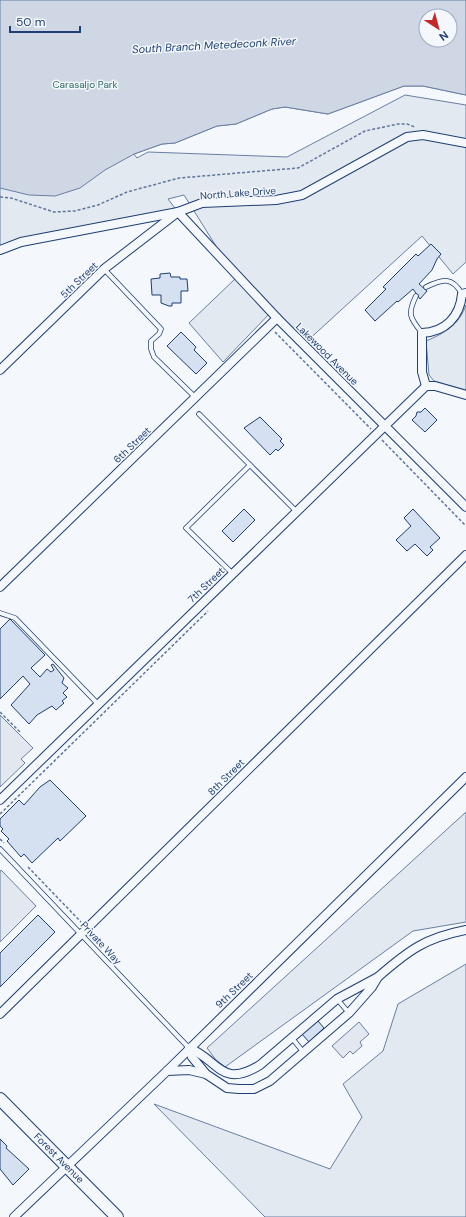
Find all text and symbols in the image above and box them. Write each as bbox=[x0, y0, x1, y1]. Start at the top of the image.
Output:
scale bar bbox=[10, 8, 80, 34]
north arrow bbox=[418, 8, 458, 48]
text: 50 m bbox=[16, 14, 45, 30]
text: N bbox=[437, 28, 451, 44]
water label: South Branch Metedeconk River bbox=[132, 34, 297, 56]
park label: Carasaljo Park bbox=[52, 78, 118, 91]
street label: North Lake Drive bbox=[199, 184, 277, 202]
street label: 5th Street bbox=[58, 259, 100, 301]
street label: Lakewood Avenue bbox=[293, 320, 361, 388]
street label: 6th Street bbox=[111, 424, 153, 466]
street label: 7th Street bbox=[185, 564, 227, 606]
street label: 8th Street bbox=[205, 756, 247, 798]
street label: Private Way bbox=[78, 919, 125, 968]
street label: 9th Street bbox=[213, 969, 255, 1011]
street label: Forest Avenue bbox=[31, 1130, 87, 1186]

